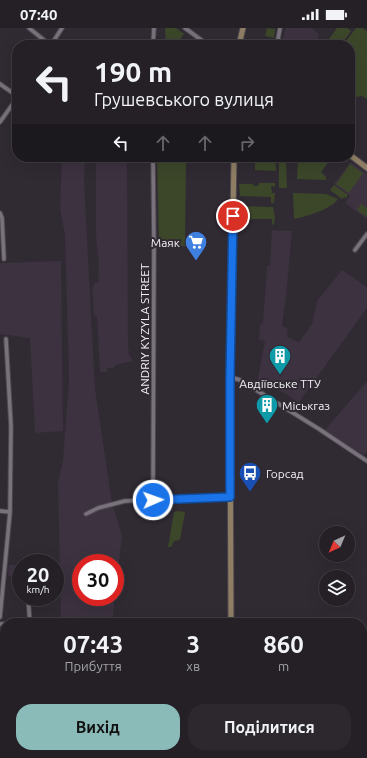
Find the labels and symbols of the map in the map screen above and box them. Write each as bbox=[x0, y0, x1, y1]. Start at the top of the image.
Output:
pin bbox=[216, 199, 250, 233]
supermarket icon: Маяк bbox=[183, 229, 209, 262]
place label: Маяк bbox=[151, 236, 180, 249]
street label: ANDRIY KYZYLA STREET bbox=[138, 263, 151, 395]
building icon: Авдіївське ТТУ bbox=[267, 343, 293, 376]
place label: Авдіївське ТТУ bbox=[239, 377, 321, 390]
building icon: Міськгаз bbox=[254, 392, 280, 425]
place label: Міськгаз bbox=[282, 399, 330, 412]
bus stop icon: Горсад bbox=[237, 460, 263, 493]
place label: Горсад bbox=[266, 467, 304, 480]
position arrow bbox=[132, 479, 174, 521]
north arrow bbox=[319, 526, 355, 562]
speed limit sign: 30 bbox=[72, 554, 124, 606]

